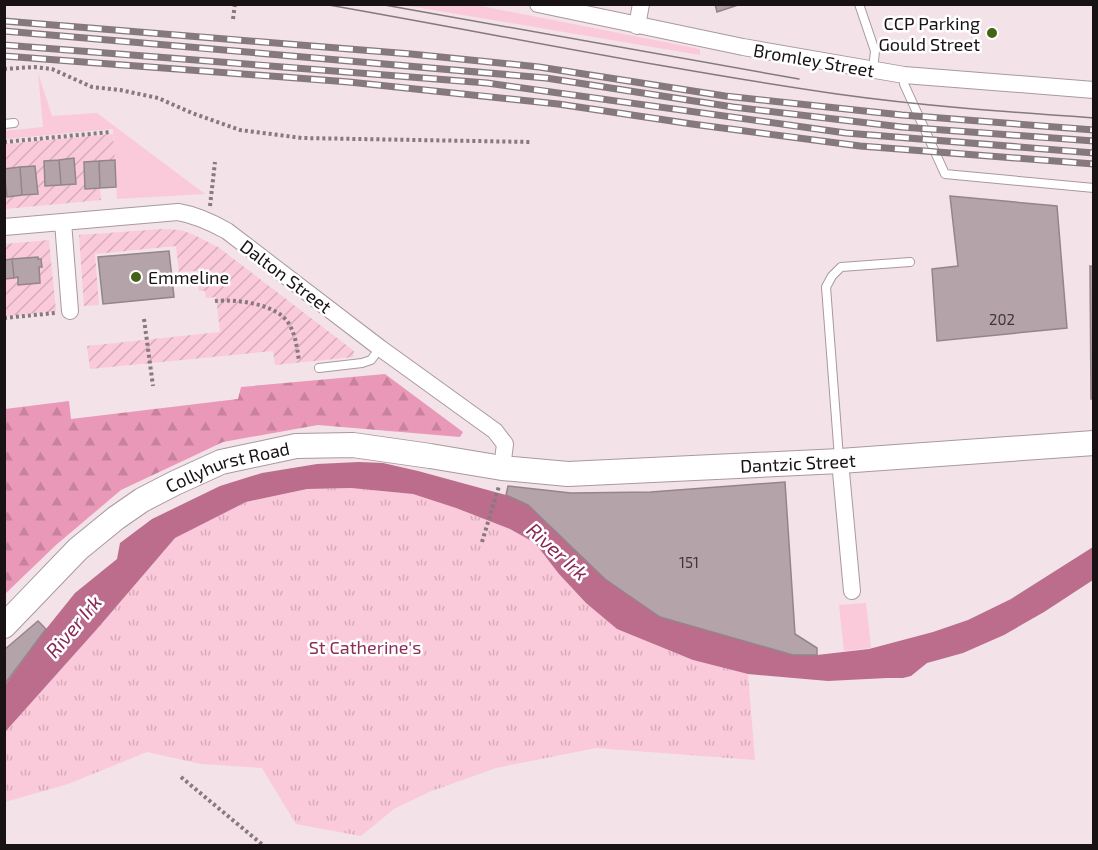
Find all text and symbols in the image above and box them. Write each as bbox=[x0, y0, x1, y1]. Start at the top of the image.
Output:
place label: CCP Parking Gould Street bbox=[879, 12, 980, 55]
marker: CCP Parking Gould Street bbox=[985, 26, 999, 40]
street label: Bromley Street bbox=[752, 39, 876, 81]
street label: Dalton Street bbox=[236, 235, 336, 318]
place label: Emmeline bbox=[148, 266, 229, 288]
marker: Emmeline bbox=[129, 270, 143, 284]
house number: 202 bbox=[989, 310, 1015, 328]
street label: Collyhurst Road bbox=[162, 437, 292, 497]
street label: Dantzic Street bbox=[740, 449, 857, 477]
water label: River Irk bbox=[522, 517, 594, 585]
house number: 151 bbox=[679, 553, 699, 571]
water label: River Irk bbox=[40, 590, 106, 662]
park label: St Catherine's bbox=[309, 636, 421, 658]

